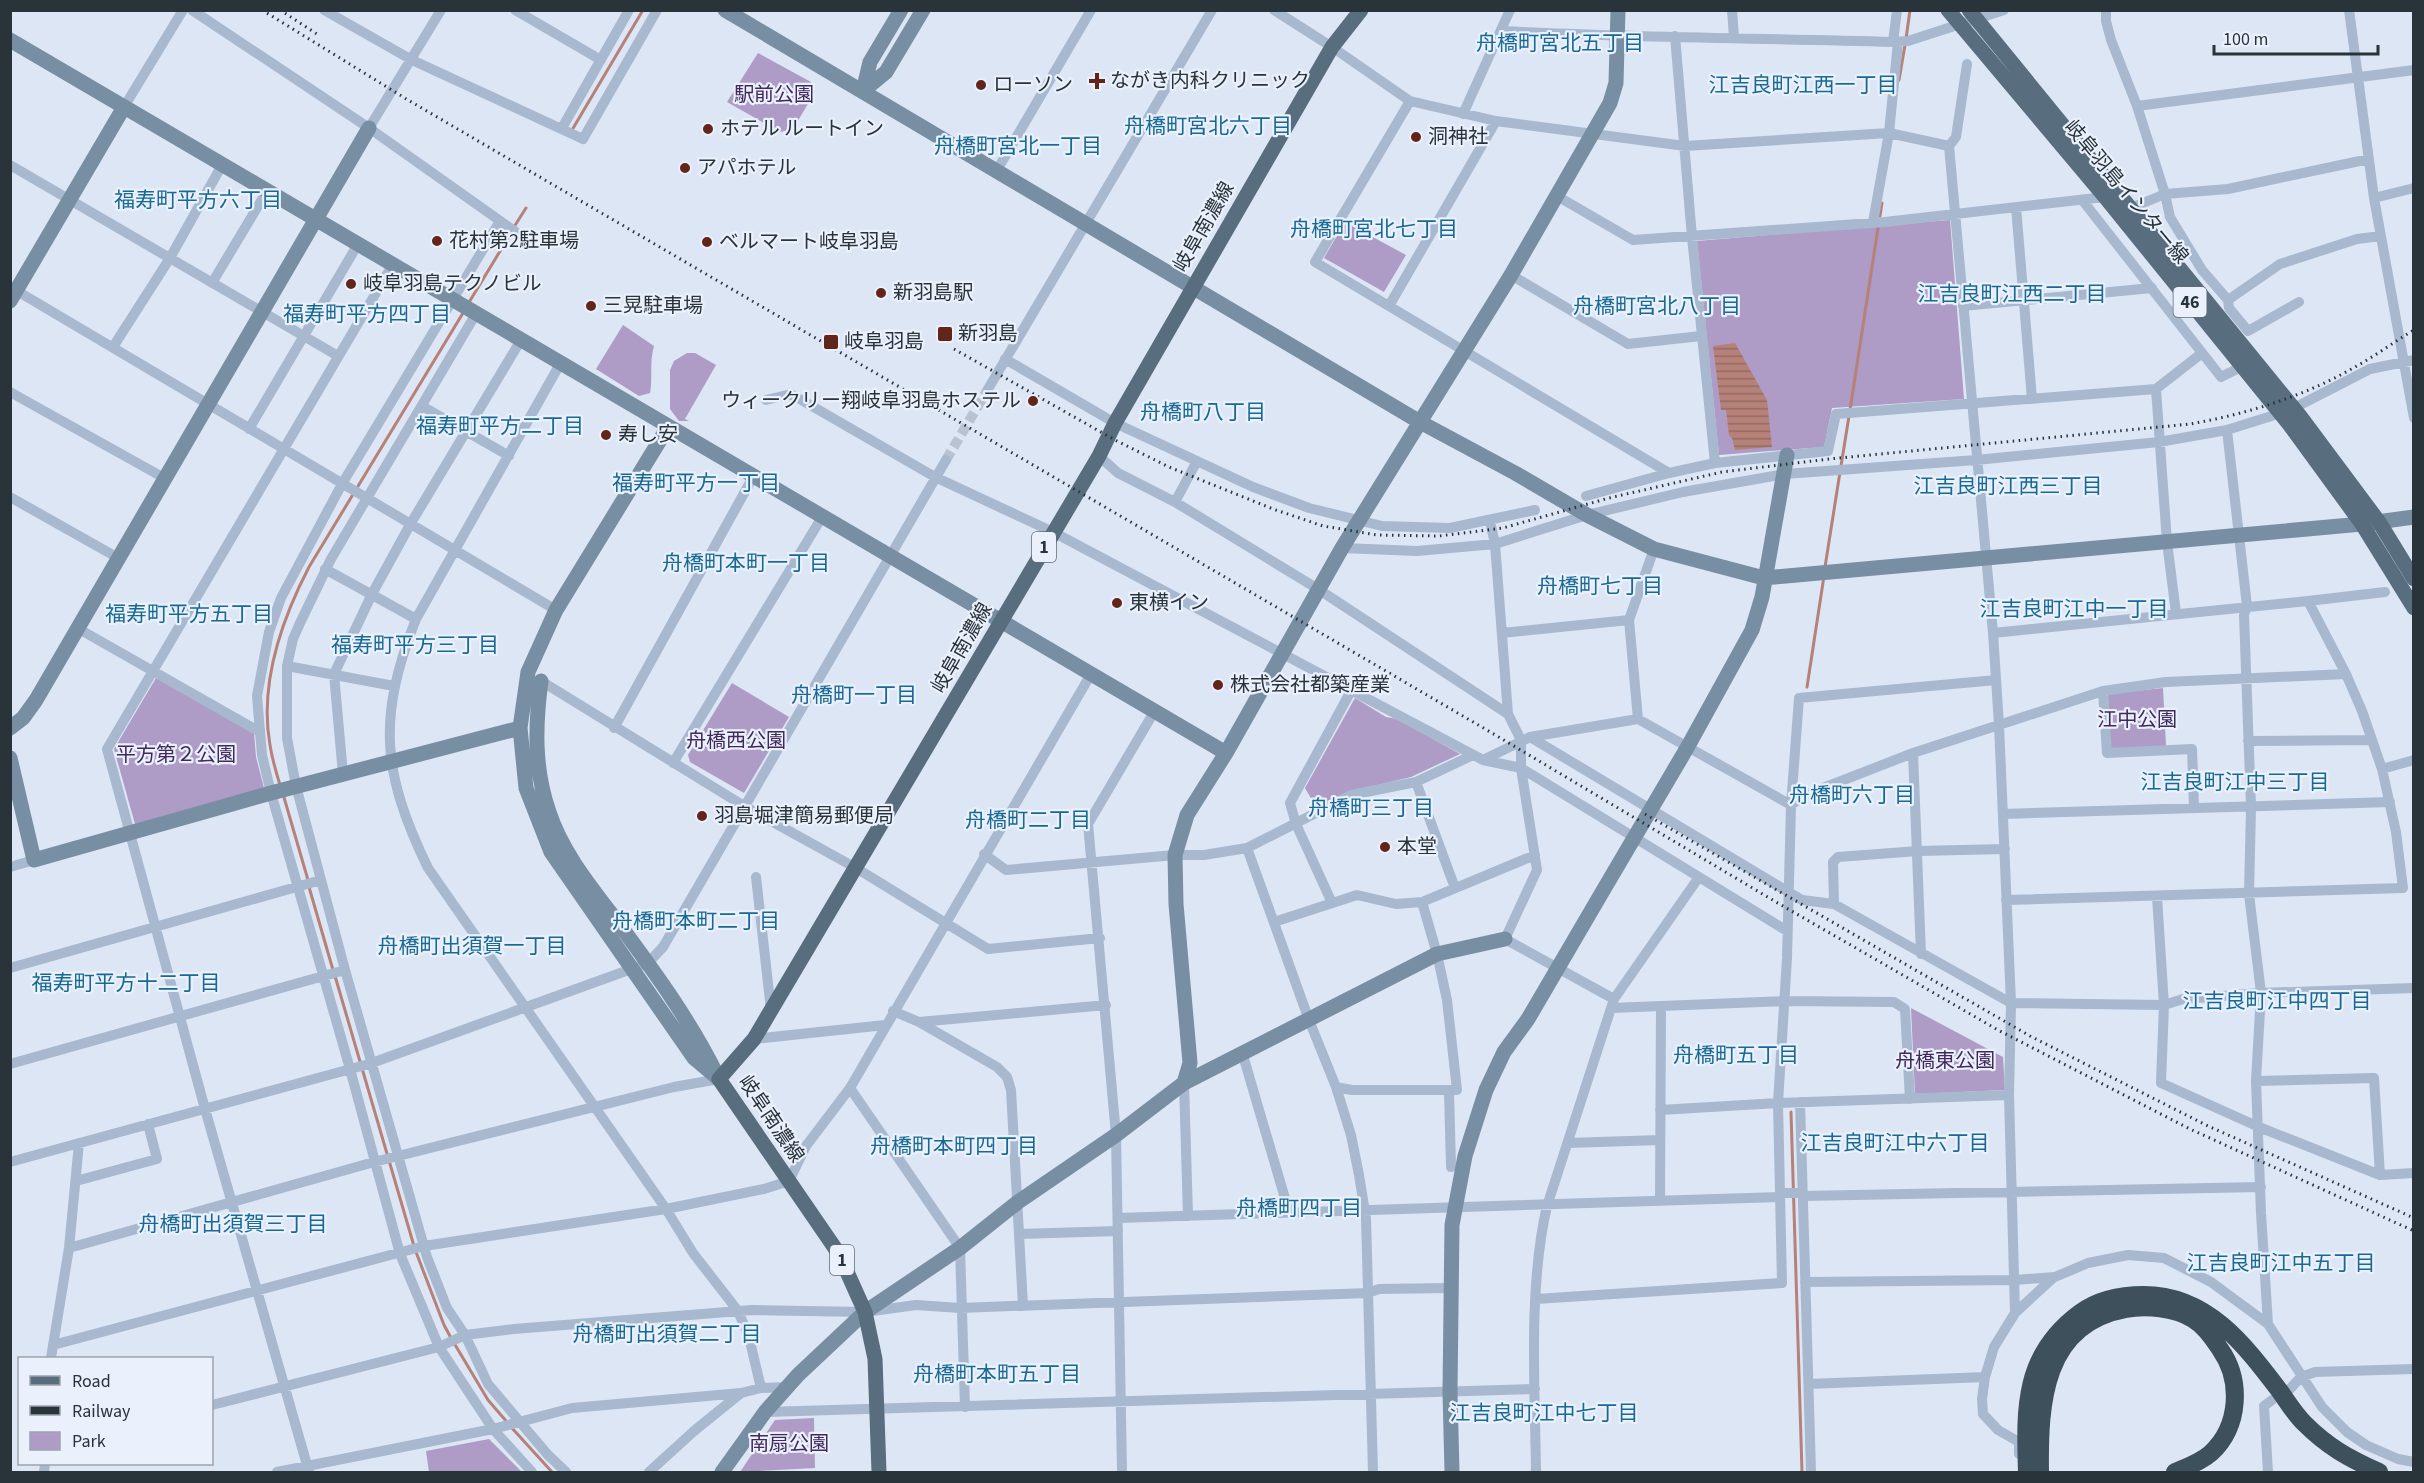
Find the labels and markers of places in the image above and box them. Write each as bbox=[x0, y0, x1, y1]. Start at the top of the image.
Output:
place label: ながき内科クリニック bbox=[1110, 67, 1310, 95]
place label: ローソン bbox=[993, 71, 1073, 99]
marker: ながき内科クリニック bbox=[1088, 72, 1106, 90]
marker: ローソン bbox=[974, 78, 988, 92]
place label: ホテル ルートイン bbox=[720, 115, 884, 143]
marker: ホテル ルートイン bbox=[701, 122, 715, 136]
place label: 洞神社 bbox=[1428, 123, 1488, 151]
marker: 洞神社 bbox=[1409, 130, 1423, 144]
place label: アパホテル bbox=[697, 154, 797, 182]
marker: アパホテル bbox=[678, 161, 692, 175]
place label: 花村第2駐車場 bbox=[449, 227, 579, 255]
place label: ベルマート岐阜羽島 bbox=[719, 228, 899, 256]
marker: 花村第2駐車場 bbox=[430, 234, 444, 248]
marker: ベルマート岐阜羽島 bbox=[700, 235, 714, 249]
place label: 岐阜羽島テクノビル bbox=[363, 270, 542, 298]
marker: 岐阜羽島テクノビル bbox=[344, 277, 358, 291]
place label: 新羽島駅 bbox=[893, 279, 973, 307]
marker: 新羽島駅 bbox=[874, 286, 888, 300]
place label: 三晃駐車場 bbox=[603, 292, 703, 320]
marker: 三晃駐車場 bbox=[584, 299, 598, 313]
place label: 新羽島 bbox=[958, 320, 1018, 348]
marker: 新羽島 bbox=[936, 325, 954, 343]
place label: 岐阜羽島 bbox=[844, 328, 924, 356]
marker: 岐阜羽島 bbox=[822, 333, 840, 351]
place label: ウィークリー翔岐阜羽島ホステル bbox=[721, 387, 1021, 415]
marker: ウィークリー翔岐阜羽島ホステル bbox=[1026, 394, 1040, 408]
place label: 寿し安 bbox=[618, 421, 678, 449]
marker: 寿し安 bbox=[599, 428, 613, 442]
place label: 東横イン bbox=[1129, 589, 1209, 617]
marker: 東横イン bbox=[1110, 596, 1124, 610]
place label: 株式会社都築産業 bbox=[1230, 671, 1390, 699]
marker: 株式会社都築産業 bbox=[1211, 678, 1225, 692]
place label: 羽島堀津簡易郵便局 bbox=[714, 802, 894, 830]
marker: 羽島堀津簡易郵便局 bbox=[695, 809, 709, 823]
place label: 本堂 bbox=[1397, 833, 1437, 861]
marker: 本堂 bbox=[1378, 840, 1392, 854]

